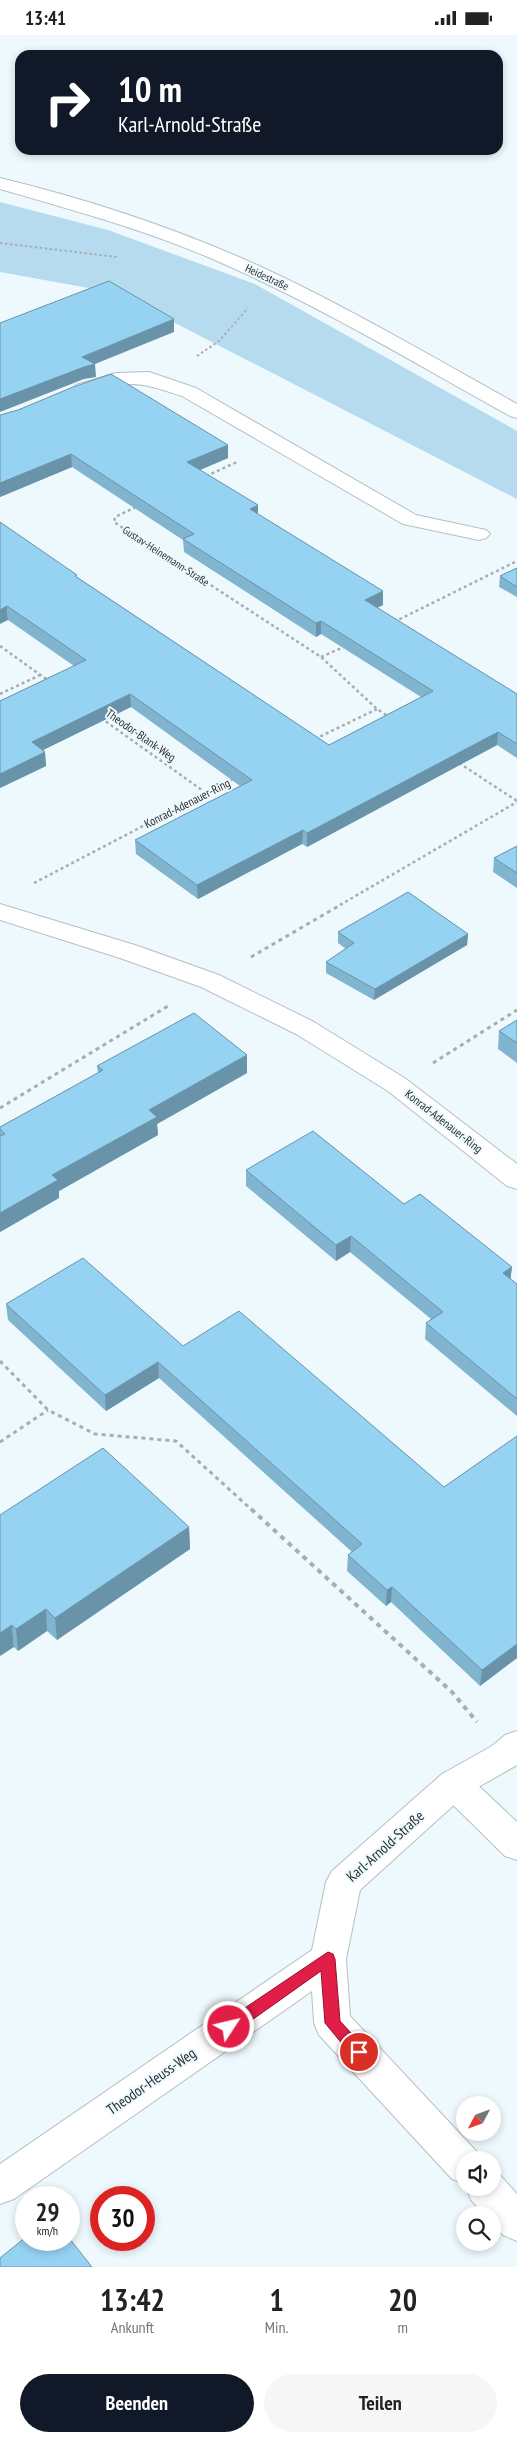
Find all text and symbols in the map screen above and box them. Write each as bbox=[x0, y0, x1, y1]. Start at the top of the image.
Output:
text: 13:41 bbox=[25, 6, 66, 30]
text: 10 m bbox=[118, 66, 182, 112]
icon: right bbox=[35, 70, 100, 135]
text: Karl-Arnold-Straße bbox=[118, 110, 261, 138]
street label: Heidestraße bbox=[243, 261, 291, 293]
street label: Gustav-Heinemann-Straße bbox=[120, 523, 212, 589]
street label: Theodor-Blank-Weg bbox=[103, 705, 179, 765]
street label: Konrad-Adenauer-Ring bbox=[142, 775, 232, 831]
street label: Konrad-Adenauer-Ring bbox=[402, 1086, 486, 1156]
street label: Karl-Arnold-Straße bbox=[342, 1806, 428, 1886]
position arrow bbox=[202, 2000, 254, 2052]
pin bbox=[338, 2031, 380, 2073]
icon: arrive bbox=[345, 2038, 373, 2066]
street label: Theodor-Heuss-Weg bbox=[103, 2043, 199, 2119]
north arrow bbox=[456, 2096, 501, 2141]
map controls bbox=[456, 2096, 501, 2251]
button: sound bbox=[456, 2151, 501, 2196]
speed limit sign: 30 bbox=[90, 2186, 155, 2251]
text: 29 bbox=[36, 2196, 59, 2228]
button: search bbox=[456, 2206, 501, 2251]
text: km/h bbox=[37, 2223, 58, 2238]
text: 13:42 bbox=[100, 2280, 165, 2319]
text: 1 bbox=[269, 2280, 284, 2319]
text: 20 bbox=[388, 2280, 417, 2319]
text: Ankunft bbox=[111, 2317, 154, 2337]
text: Min. bbox=[265, 2317, 288, 2337]
text: m bbox=[397, 2317, 408, 2337]
button: Beenden bbox=[20, 2374, 254, 2432]
button: Teilen bbox=[264, 2374, 497, 2432]

